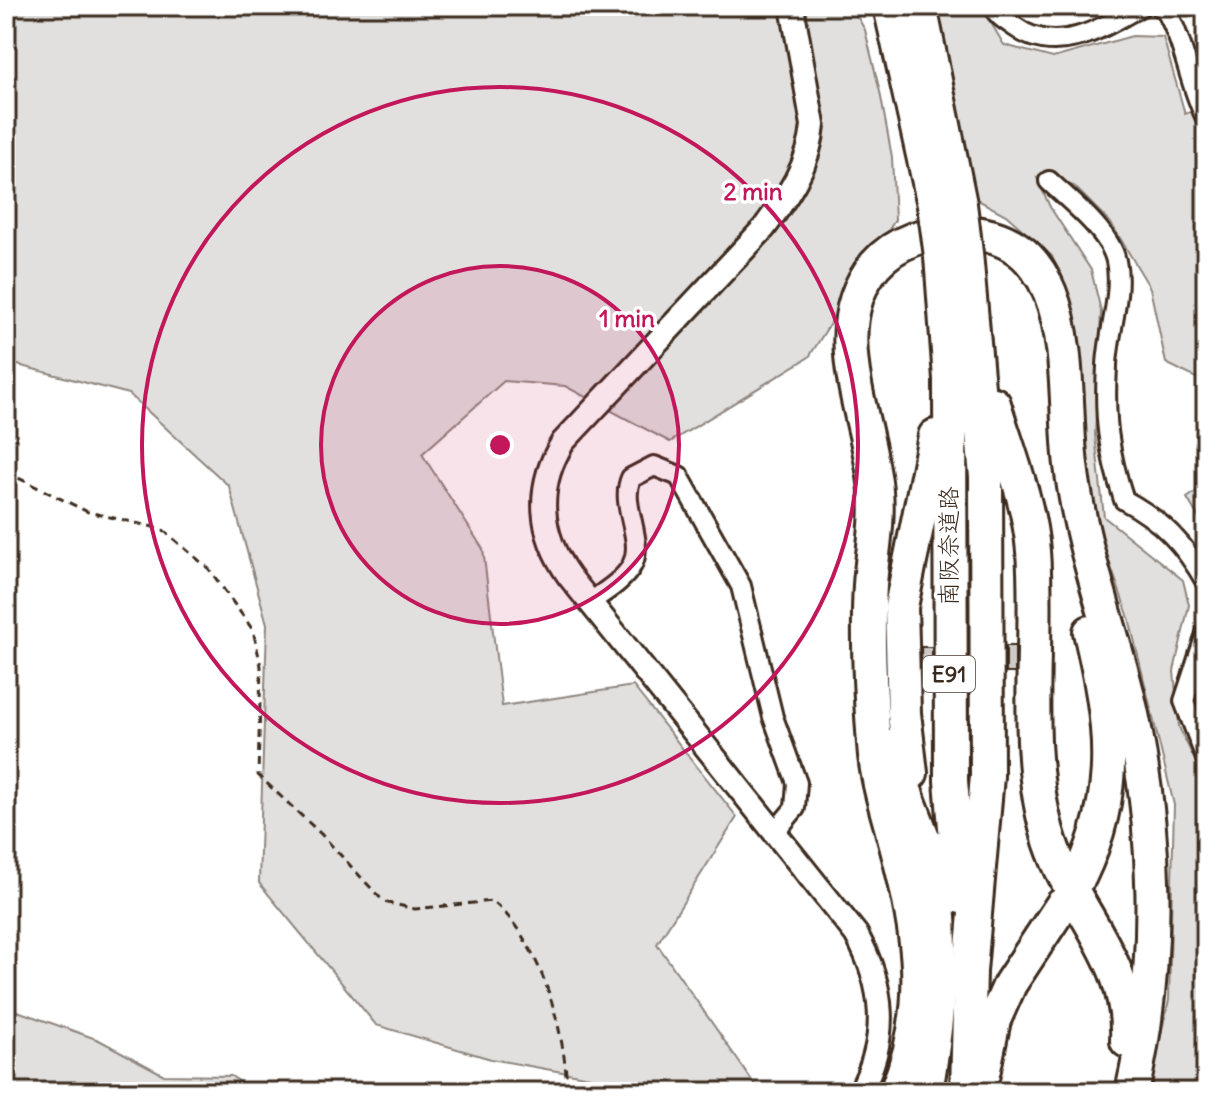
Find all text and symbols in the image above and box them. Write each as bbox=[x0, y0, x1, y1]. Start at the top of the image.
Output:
text: 2 min bbox=[723, 176, 783, 206]
text: 1 min bbox=[599, 303, 655, 333]
centre of rings bbox=[486, 431, 514, 459]
street label: 南阪奈道路 bbox=[933, 486, 963, 606]
road number: E91 bbox=[923, 656, 975, 692]

